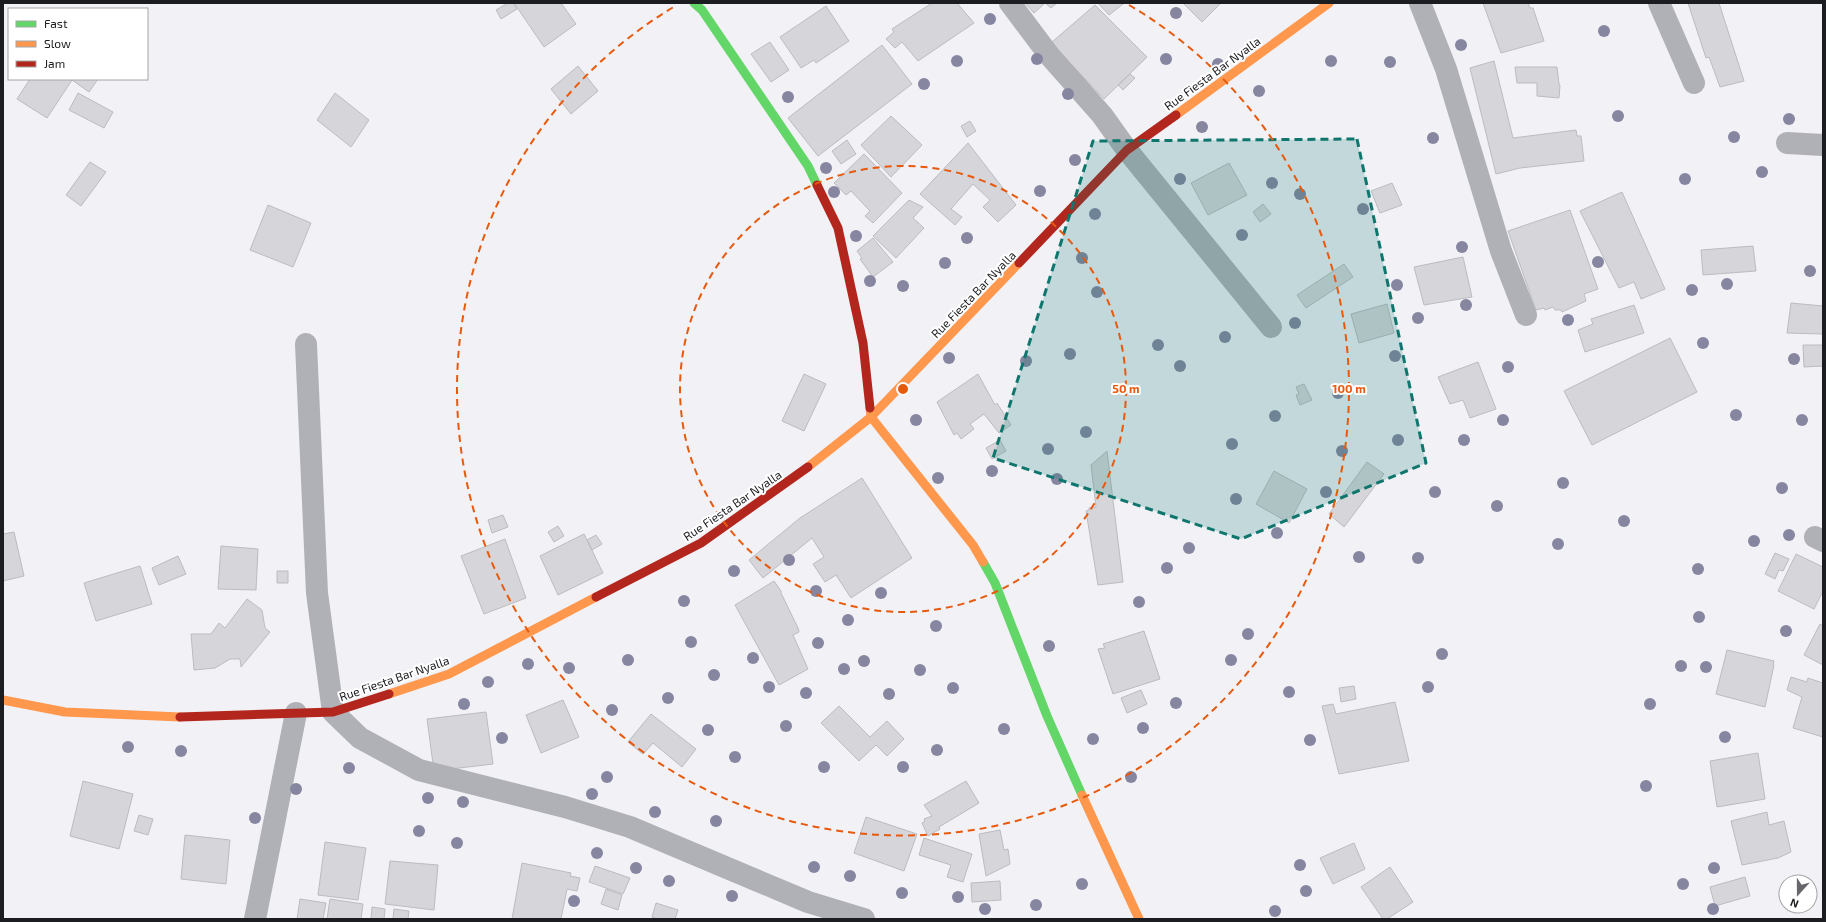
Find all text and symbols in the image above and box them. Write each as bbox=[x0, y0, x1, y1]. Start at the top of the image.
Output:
legend bbox=[8, 8, 148, 80]
text: Fast bbox=[44, 16, 68, 30]
street label: Rue Fiesta Bar Nyalla bbox=[1161, 33, 1263, 113]
text: Slow bbox=[44, 36, 71, 50]
text: Jam bbox=[44, 56, 65, 70]
street label: Rue Fiesta Bar Nyalla bbox=[928, 248, 1018, 340]
text: 50 m bbox=[1112, 381, 1140, 395]
text: 100 m bbox=[1332, 381, 1366, 395]
centre of rings bbox=[896, 382, 910, 396]
street label: Rue Fiesta Bar Nyalla bbox=[680, 467, 784, 543]
street label: Rue Fiesta Bar Nyalla bbox=[337, 653, 451, 703]
north arrow bbox=[1778, 874, 1818, 914]
text: N bbox=[1788, 896, 1800, 911]

